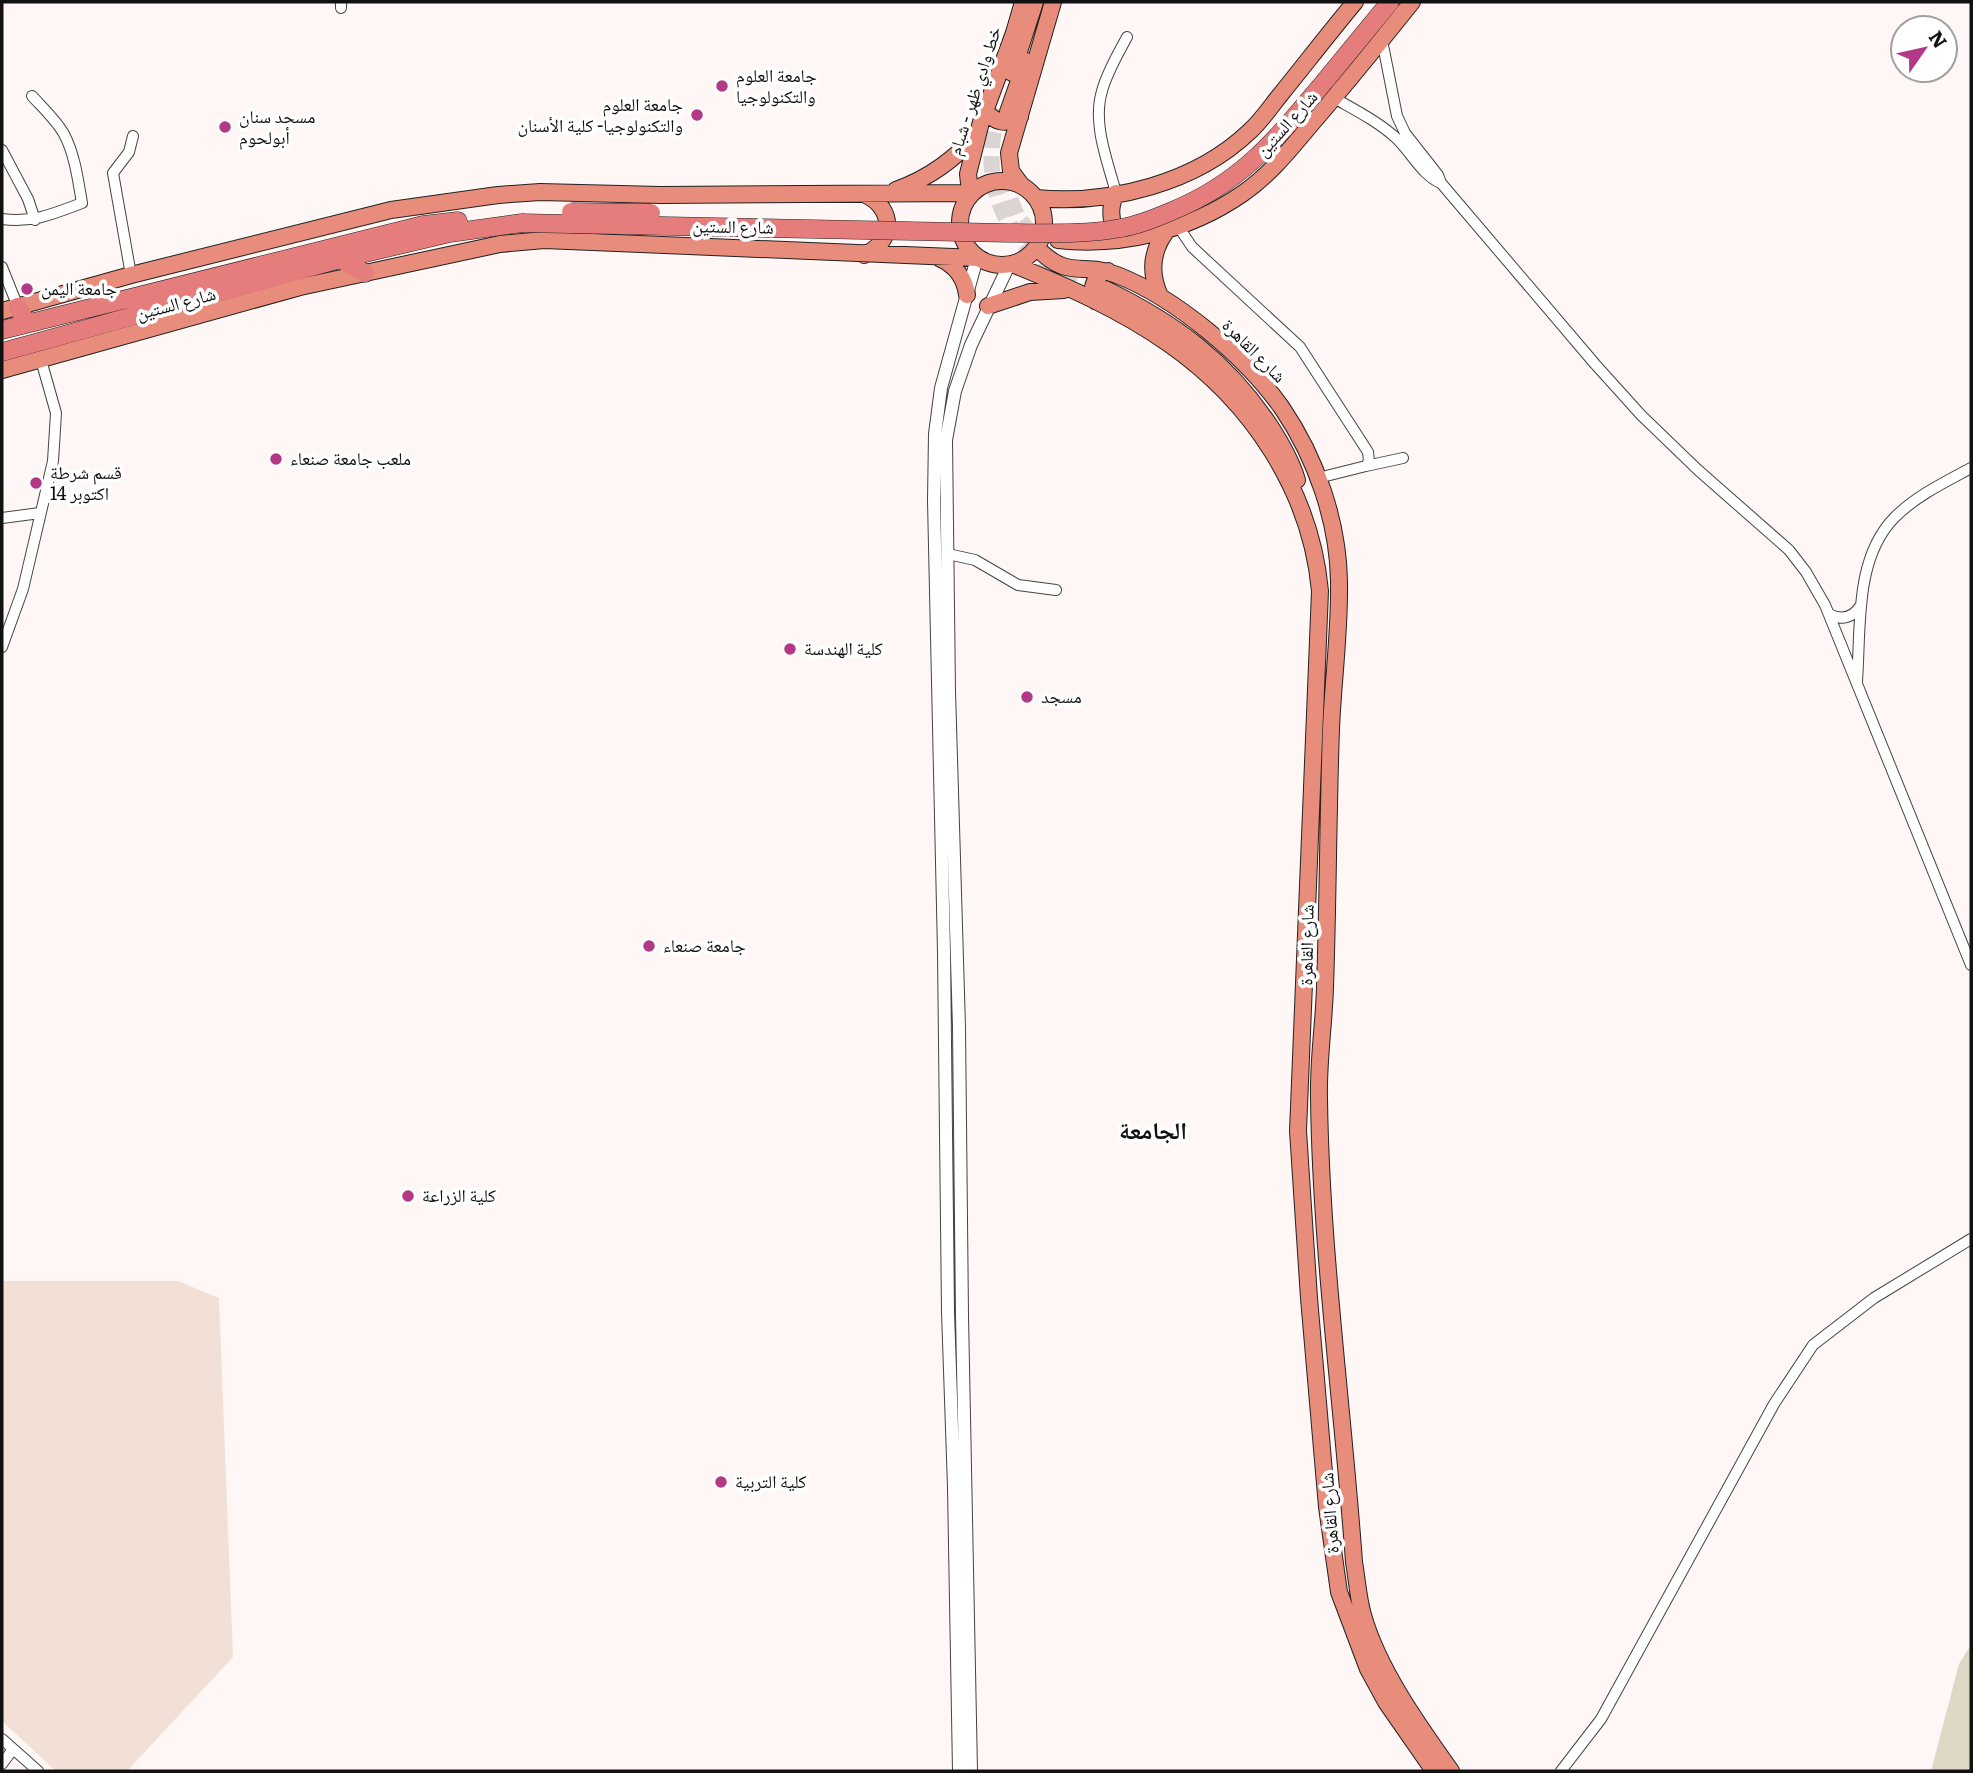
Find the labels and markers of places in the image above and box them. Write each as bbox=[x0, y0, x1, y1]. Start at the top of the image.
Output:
place label: جامعة العلوم والتكنولوجيا bbox=[736, 61, 817, 109]
marker: جامعة العلوم والتكنولوجيا bbox=[714, 78, 730, 94]
place label: جامعة العلوم والتكنولوجيا- كلية الأسنان bbox=[517, 90, 683, 138]
place label: مسجد سنان أبولحوم bbox=[239, 102, 315, 150]
marker: جامعة العلوم والتكنولوجيا- كلية الأسنان bbox=[689, 107, 705, 123]
marker: مسجد سنان أبولحوم bbox=[217, 119, 233, 135]
place label: جامعة اليمن bbox=[41, 274, 117, 301]
marker: جامعة اليمن bbox=[19, 281, 35, 297]
place label: ملعب جامعة صنعاء bbox=[290, 444, 411, 471]
marker: ملعب جامعة صنعاء bbox=[268, 451, 284, 467]
place label: قسم شرطة 14 اكتوبر bbox=[50, 458, 122, 506]
marker: قسم شرطة 14 اكتوبر bbox=[28, 475, 44, 491]
place label: كلية الهندسة bbox=[804, 634, 883, 661]
marker: كلية الهندسة bbox=[782, 641, 798, 657]
place label: مسجد bbox=[1041, 682, 1082, 709]
marker: مسجد bbox=[1019, 689, 1035, 705]
place label: جامعة صنعاء bbox=[663, 931, 746, 958]
marker: جامعة صنعاء bbox=[641, 938, 657, 954]
place label: كلية الزراعة bbox=[422, 1181, 496, 1208]
marker: كلية الزراعة bbox=[400, 1188, 416, 1204]
place label: كلية التربية bbox=[735, 1467, 807, 1494]
marker: كلية التربية bbox=[713, 1474, 729, 1490]

